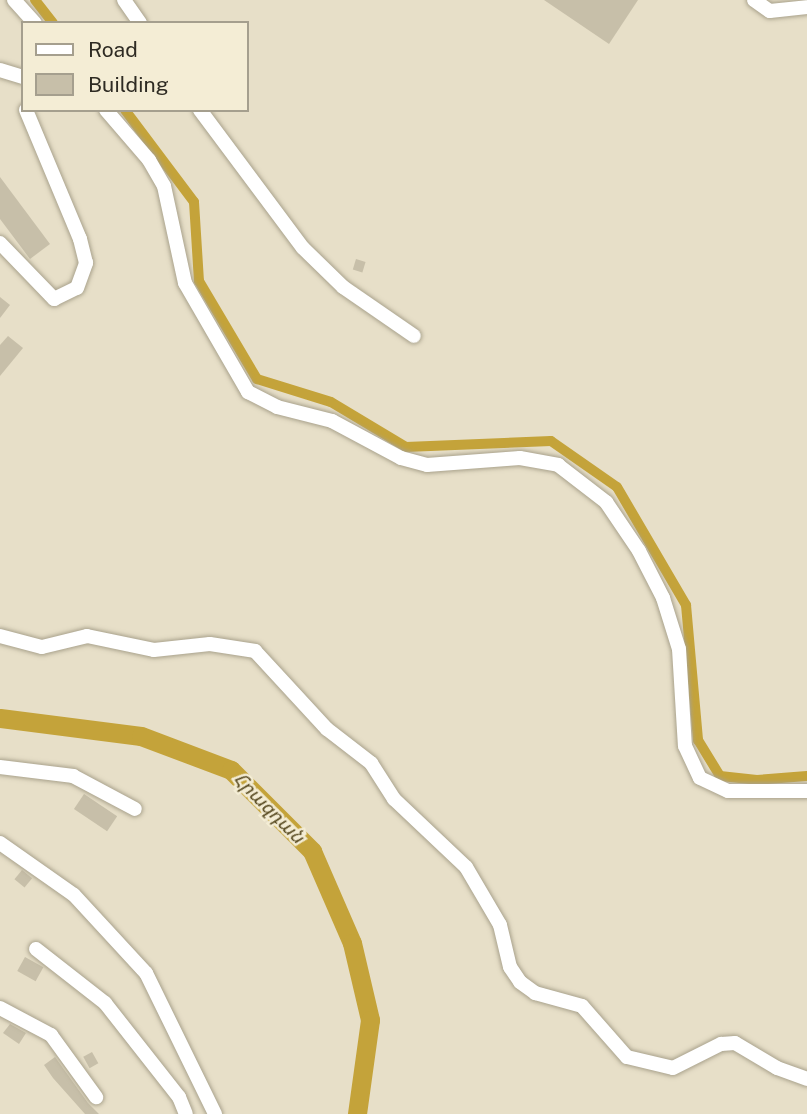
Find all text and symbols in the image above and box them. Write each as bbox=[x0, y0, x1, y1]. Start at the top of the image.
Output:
legend bbox=[21, 21, 248, 112]
text: Road bbox=[88, 37, 138, 62]
text: Building bbox=[88, 72, 169, 97]
water label: Հրազդան bbox=[229, 768, 309, 848]

